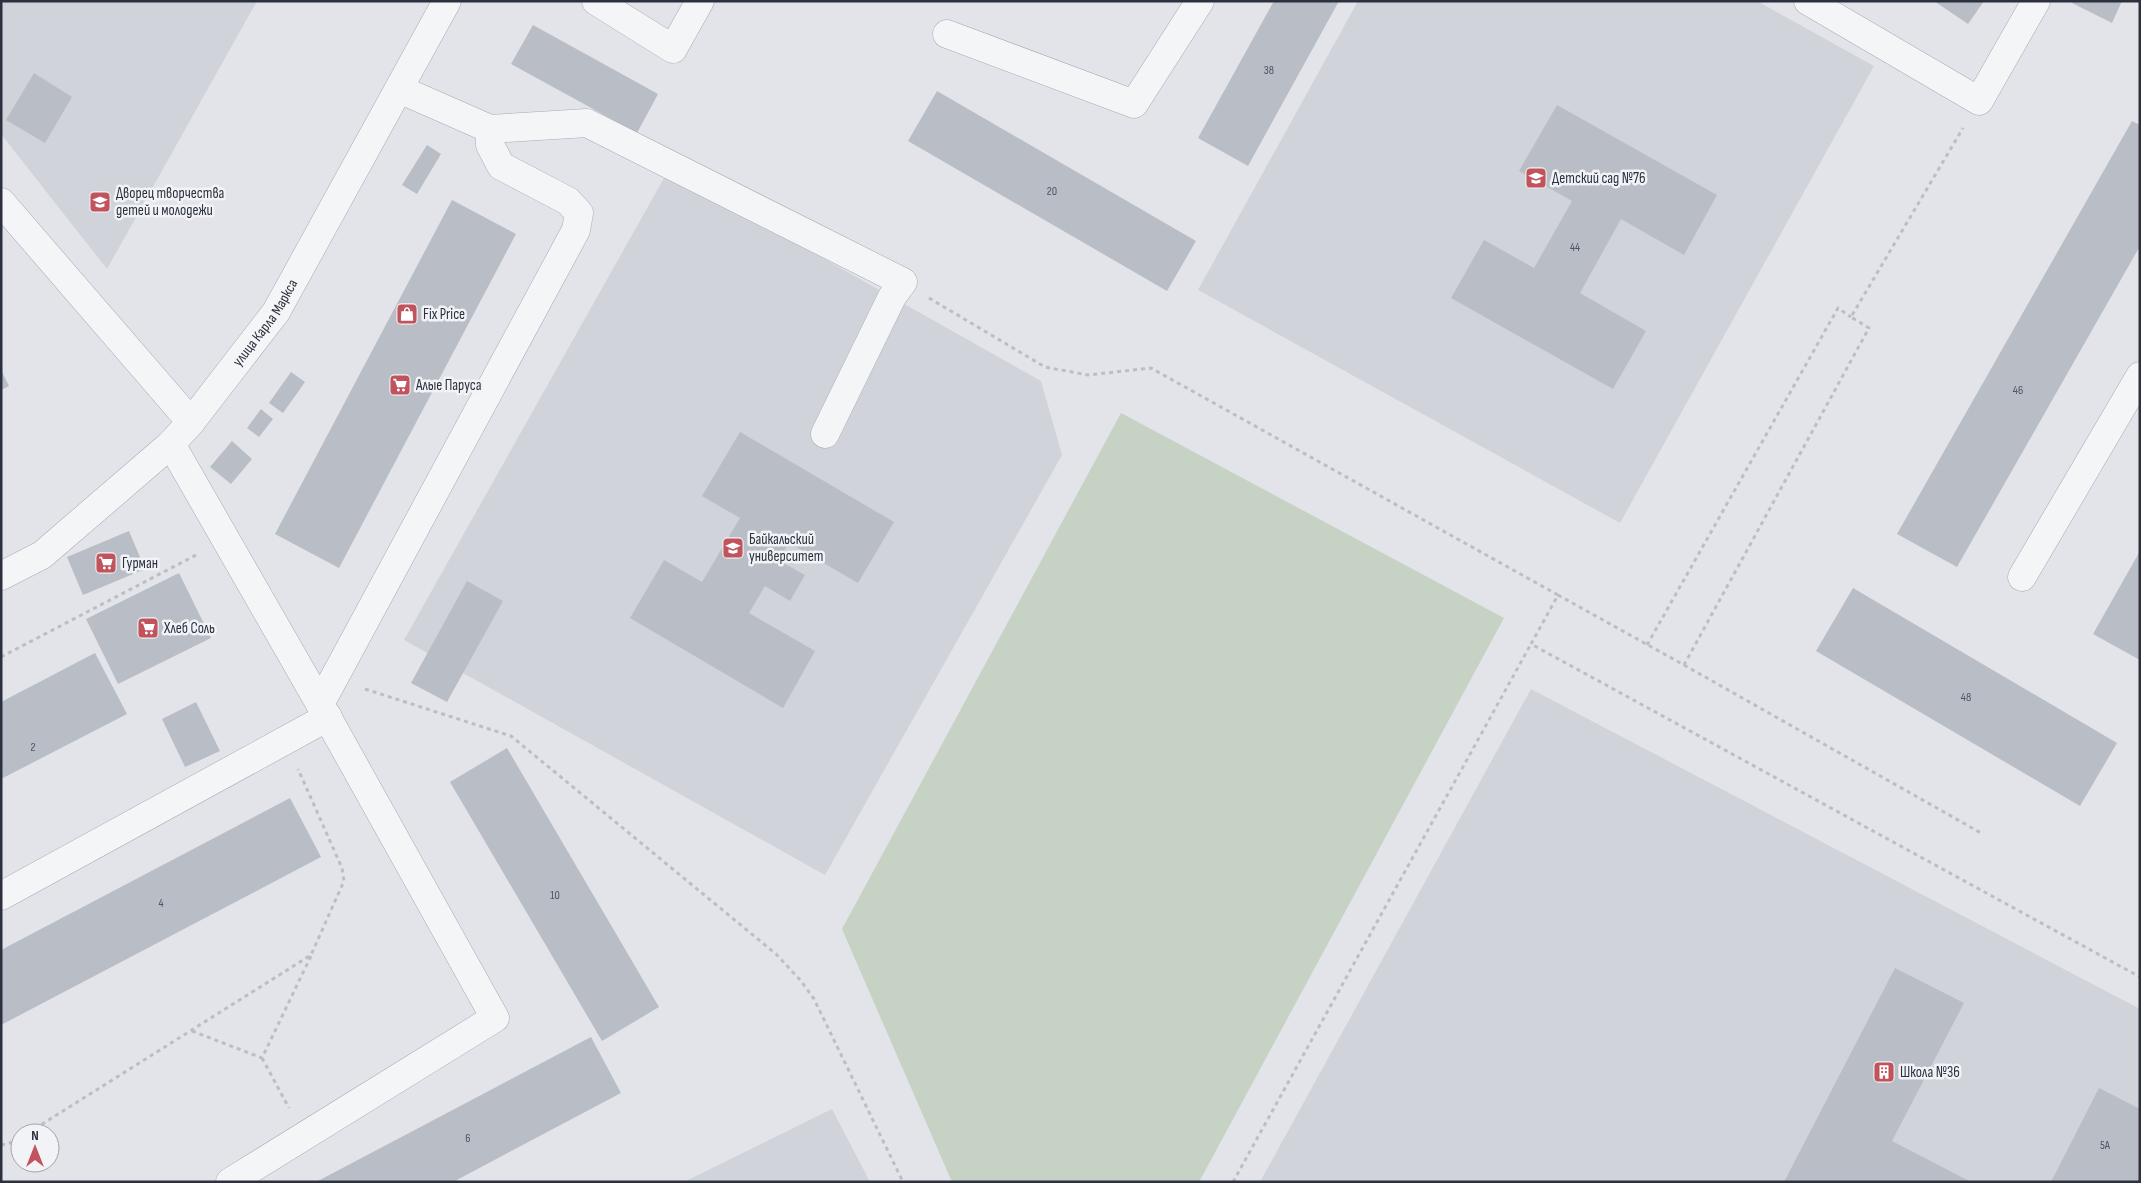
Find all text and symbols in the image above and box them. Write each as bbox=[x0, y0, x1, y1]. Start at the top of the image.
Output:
house number: 38 bbox=[1264, 63, 1274, 78]
school or university icon: Детский сад №76 bbox=[1524, 166, 1548, 190]
place label: Детский сад №76 bbox=[1552, 169, 1645, 188]
place label: Дворец творчества детей и молодежи bbox=[116, 184, 225, 220]
house number: 20 bbox=[1047, 184, 1057, 199]
school or university icon: Дворец творчества детей и молодежи bbox=[88, 190, 112, 214]
house number: 44 bbox=[1570, 240, 1580, 255]
street label: улица Карла Маркса bbox=[228, 276, 302, 370]
shop icon: Fix Price bbox=[395, 302, 419, 326]
place label: Fix Price bbox=[423, 305, 465, 324]
supermarket icon: Алые Паруса bbox=[388, 373, 412, 397]
place label: Алые Паруса bbox=[415, 376, 482, 395]
house number: 46 bbox=[2013, 383, 2023, 398]
place label: Байкальский университет bbox=[749, 530, 823, 566]
school or university icon: Байкальский университет bbox=[721, 536, 745, 560]
supermarket icon: Гурман bbox=[94, 551, 118, 575]
place label: Гурман bbox=[122, 554, 158, 573]
supermarket icon: Хлеб Соль bbox=[136, 616, 160, 640]
place label: Хлеб Соль bbox=[163, 619, 215, 638]
house number: 48 bbox=[1961, 690, 1971, 705]
house number: 2 bbox=[31, 740, 36, 755]
house number: 10 bbox=[550, 888, 560, 903]
house number: 4 bbox=[158, 896, 164, 911]
building icon: Школа №36 bbox=[1872, 1060, 1896, 1084]
place label: Школа №36 bbox=[1900, 1063, 1960, 1082]
north arrow bbox=[10, 1123, 60, 1173]
text: N bbox=[31, 1127, 39, 1144]
house number: 6 bbox=[465, 1131, 471, 1146]
house number: 5А bbox=[2100, 1138, 2111, 1153]

